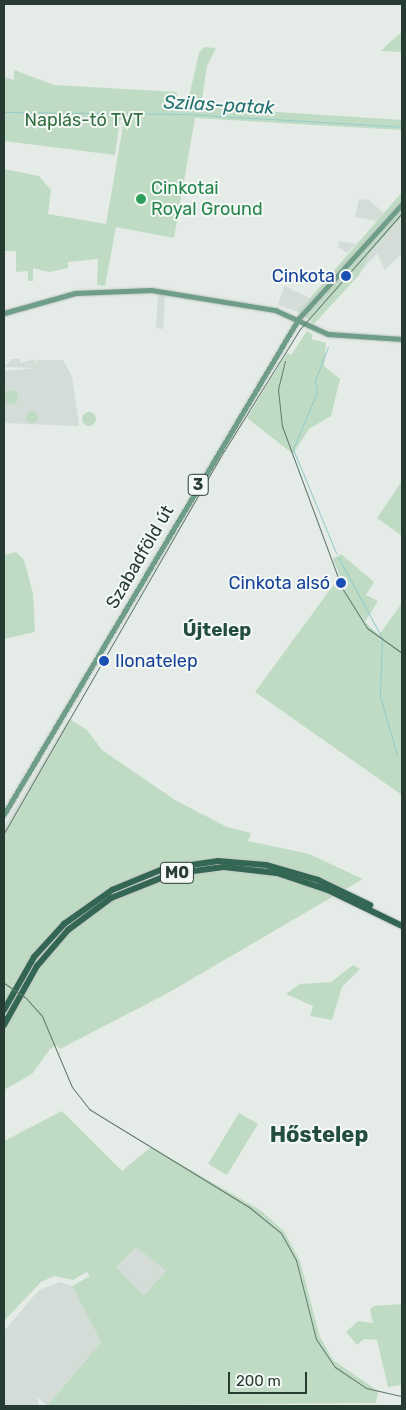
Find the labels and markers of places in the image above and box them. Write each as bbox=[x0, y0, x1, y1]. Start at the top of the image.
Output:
place label: Cinkotai Royal Ground bbox=[151, 178, 263, 220]
marker: Cinkotai Royal Ground bbox=[135, 193, 147, 205]
place label: Cinkota bbox=[272, 265, 335, 287]
marker: Cinkota bbox=[339, 269, 353, 283]
place label: Cinkota alsó bbox=[228, 572, 330, 594]
marker: Cinkota alsó bbox=[334, 576, 348, 590]
place label: Ilonatelep bbox=[115, 650, 198, 672]
marker: Ilonatelep bbox=[97, 654, 111, 668]

